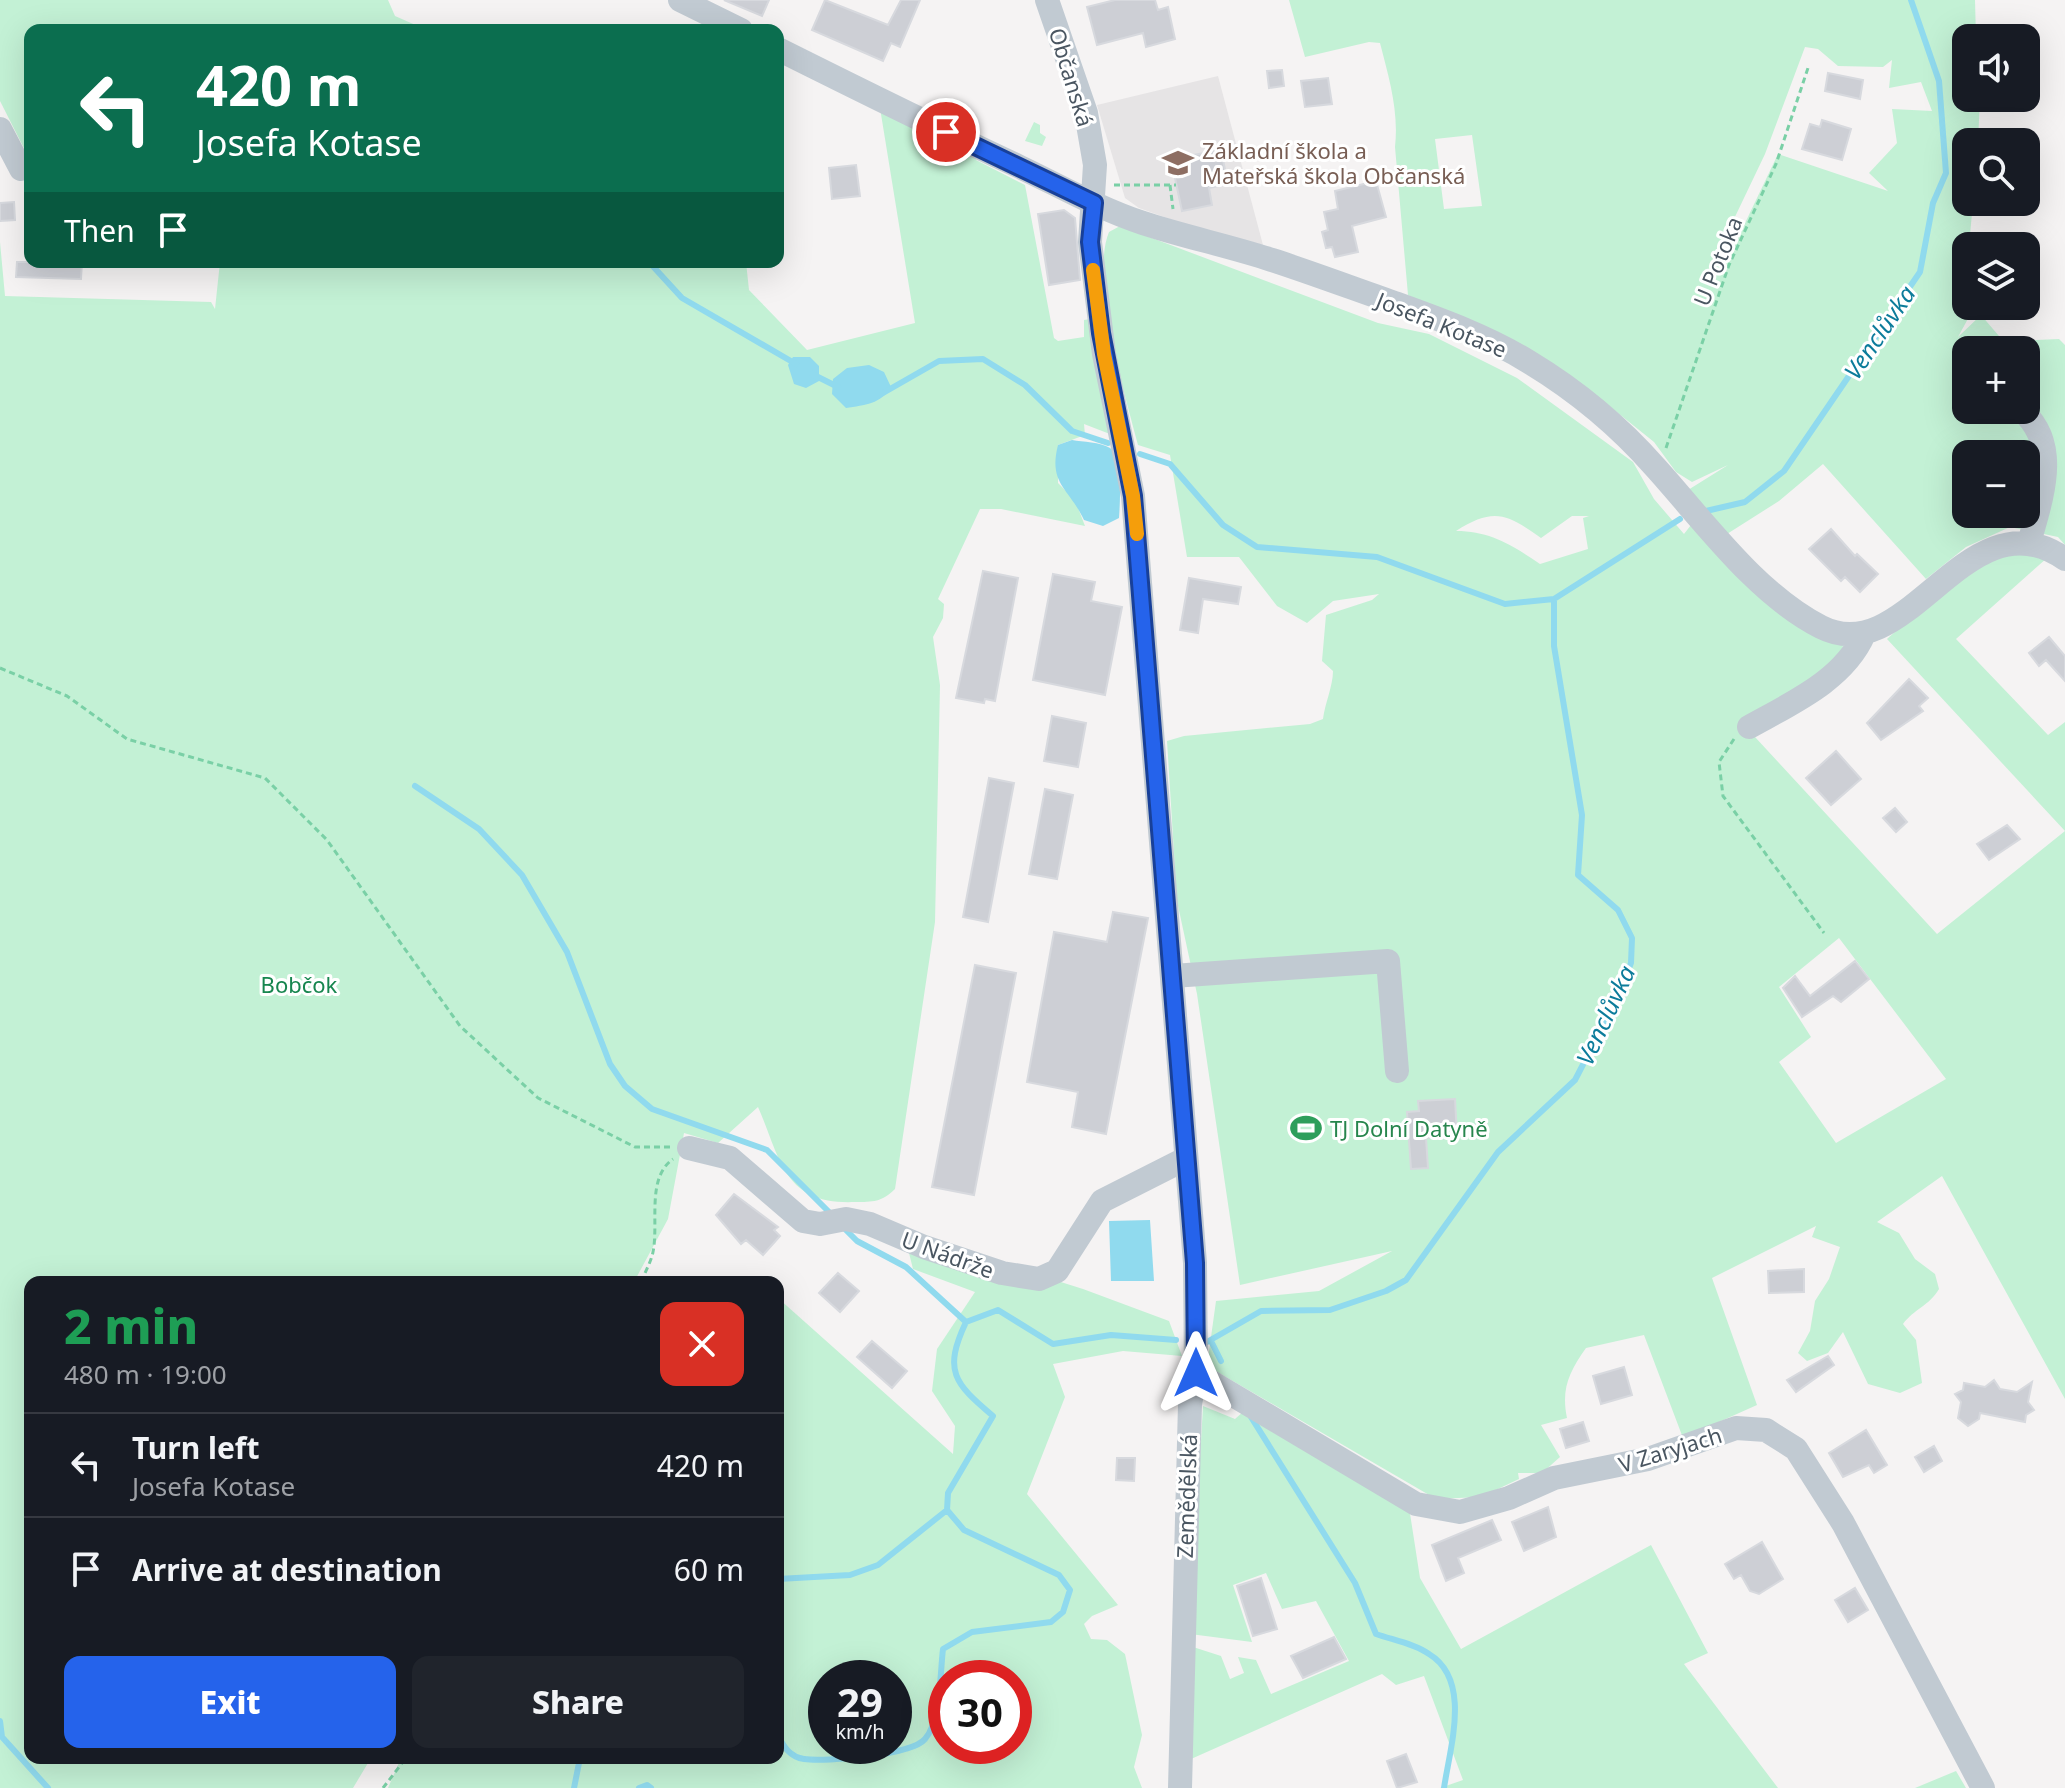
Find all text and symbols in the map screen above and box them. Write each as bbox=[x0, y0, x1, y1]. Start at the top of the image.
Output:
street label: Občanská bbox=[1043, 24, 1101, 130]
map controls bbox=[1952, 24, 2040, 528]
button: sound bbox=[1952, 24, 2040, 112]
text: 420 m bbox=[196, 46, 361, 122]
icon: left bbox=[64, 56, 168, 160]
pin bbox=[912, 98, 980, 166]
icon: arrive bbox=[924, 110, 968, 154]
text: Josefa Kotase bbox=[196, 118, 422, 167]
button: search bbox=[1952, 128, 2040, 216]
place label: Základní škola a Mateřská škola Občanská bbox=[1202, 135, 1465, 190]
school or university icon: Základní škola a Mateřská škola Občanská bbox=[1161, 146, 1195, 180]
icon: arrive bbox=[151, 208, 195, 252]
text: Then bbox=[64, 210, 135, 251]
street label: U Potoka bbox=[1686, 212, 1748, 310]
button: layers bbox=[1952, 232, 2040, 320]
water label: Venclůvka bbox=[1836, 278, 1923, 385]
street label: Josefa Kotase bbox=[1371, 283, 1512, 364]
button: + bbox=[1952, 336, 2040, 424]
button: − bbox=[1952, 440, 2040, 528]
water label: Venclůvka bbox=[1568, 960, 1643, 1070]
park label: Bobčok bbox=[261, 969, 338, 999]
sports icon: TJ Dolní Datyně bbox=[1289, 1111, 1323, 1145]
place label: TJ Dolní Datyně bbox=[1330, 1113, 1488, 1143]
street label: U Nádrže bbox=[898, 1223, 998, 1285]
text: 2 min bbox=[64, 1293, 198, 1358]
button: close bbox=[660, 1302, 744, 1386]
position arrow bbox=[1154, 1331, 1238, 1415]
text: 480 m · 19:00 bbox=[64, 1356, 227, 1392]
street label: V Zaryjach bbox=[1615, 1419, 1725, 1479]
text: Turn left bbox=[132, 1427, 260, 1468]
street label: Zemědělská bbox=[1169, 1433, 1203, 1559]
icon: left bbox=[64, 1443, 108, 1487]
text: 420 m bbox=[657, 1445, 744, 1486]
text: Josefa Kotase bbox=[132, 1468, 295, 1504]
icon: arrive bbox=[64, 1547, 108, 1591]
text: Arrive at destination bbox=[132, 1549, 442, 1590]
text: 60 m bbox=[674, 1549, 744, 1590]
button: Exit bbox=[64, 1656, 396, 1748]
button: Share bbox=[412, 1656, 744, 1748]
speed limit sign: 30 bbox=[928, 1660, 1032, 1764]
text: 29 bbox=[837, 1674, 883, 1729]
text: km/h bbox=[835, 1718, 885, 1745]

